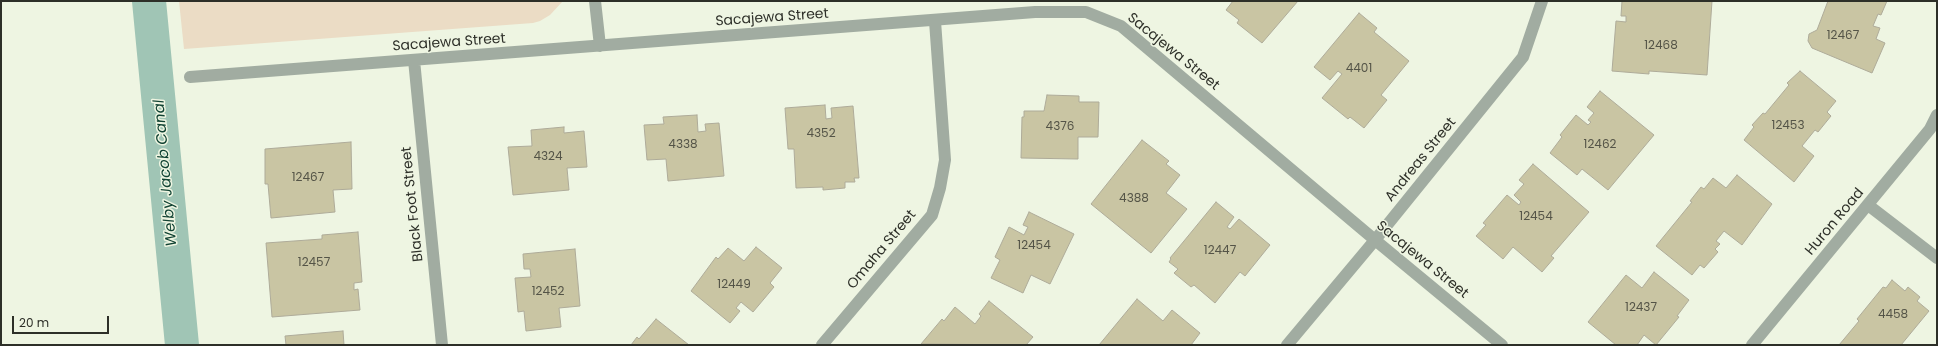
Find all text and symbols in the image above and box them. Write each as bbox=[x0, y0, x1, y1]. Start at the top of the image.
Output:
street label: Sacajewa Street bbox=[715, 6, 829, 30]
street label: Sacajewa Street bbox=[1124, 10, 1222, 94]
house number: 12467 bbox=[1827, 29, 1859, 43]
street label: Sacajewa Street bbox=[392, 31, 506, 55]
house number: 12468 bbox=[1644, 39, 1678, 53]
house number: 4401 bbox=[1346, 62, 1372, 76]
water label: Welby Jacob Canal bbox=[151, 99, 181, 247]
street label: Andreas Street bbox=[1382, 115, 1460, 205]
house number: 12453 bbox=[1772, 119, 1804, 133]
house number: 4376 bbox=[1046, 120, 1074, 134]
house number: 4352 bbox=[806, 127, 836, 141]
house number: 4338 bbox=[668, 138, 698, 152]
house number: 12462 bbox=[1584, 138, 1616, 152]
street label: Black Foot Street bbox=[399, 146, 427, 262]
house number: 4324 bbox=[533, 150, 563, 164]
house number: 12467 bbox=[292, 171, 324, 185]
street label: Huron Road bbox=[1802, 185, 1868, 259]
house number: 4388 bbox=[1119, 192, 1149, 206]
street label: Omaha Street bbox=[844, 207, 920, 293]
house number: 12454 bbox=[1519, 210, 1553, 224]
street label: Sacajewa Street bbox=[1373, 218, 1471, 302]
house number: 12454 bbox=[1017, 239, 1051, 253]
house number: 12447 bbox=[1204, 244, 1236, 258]
house number: 12457 bbox=[298, 256, 330, 270]
house number: 12449 bbox=[717, 278, 751, 292]
house number: 12452 bbox=[532, 285, 564, 299]
house number: 12437 bbox=[1625, 301, 1657, 315]
scale bar bbox=[14, 308, 111, 334]
house number: 4458 bbox=[1878, 308, 1908, 322]
text: 20 m bbox=[19, 314, 49, 331]

